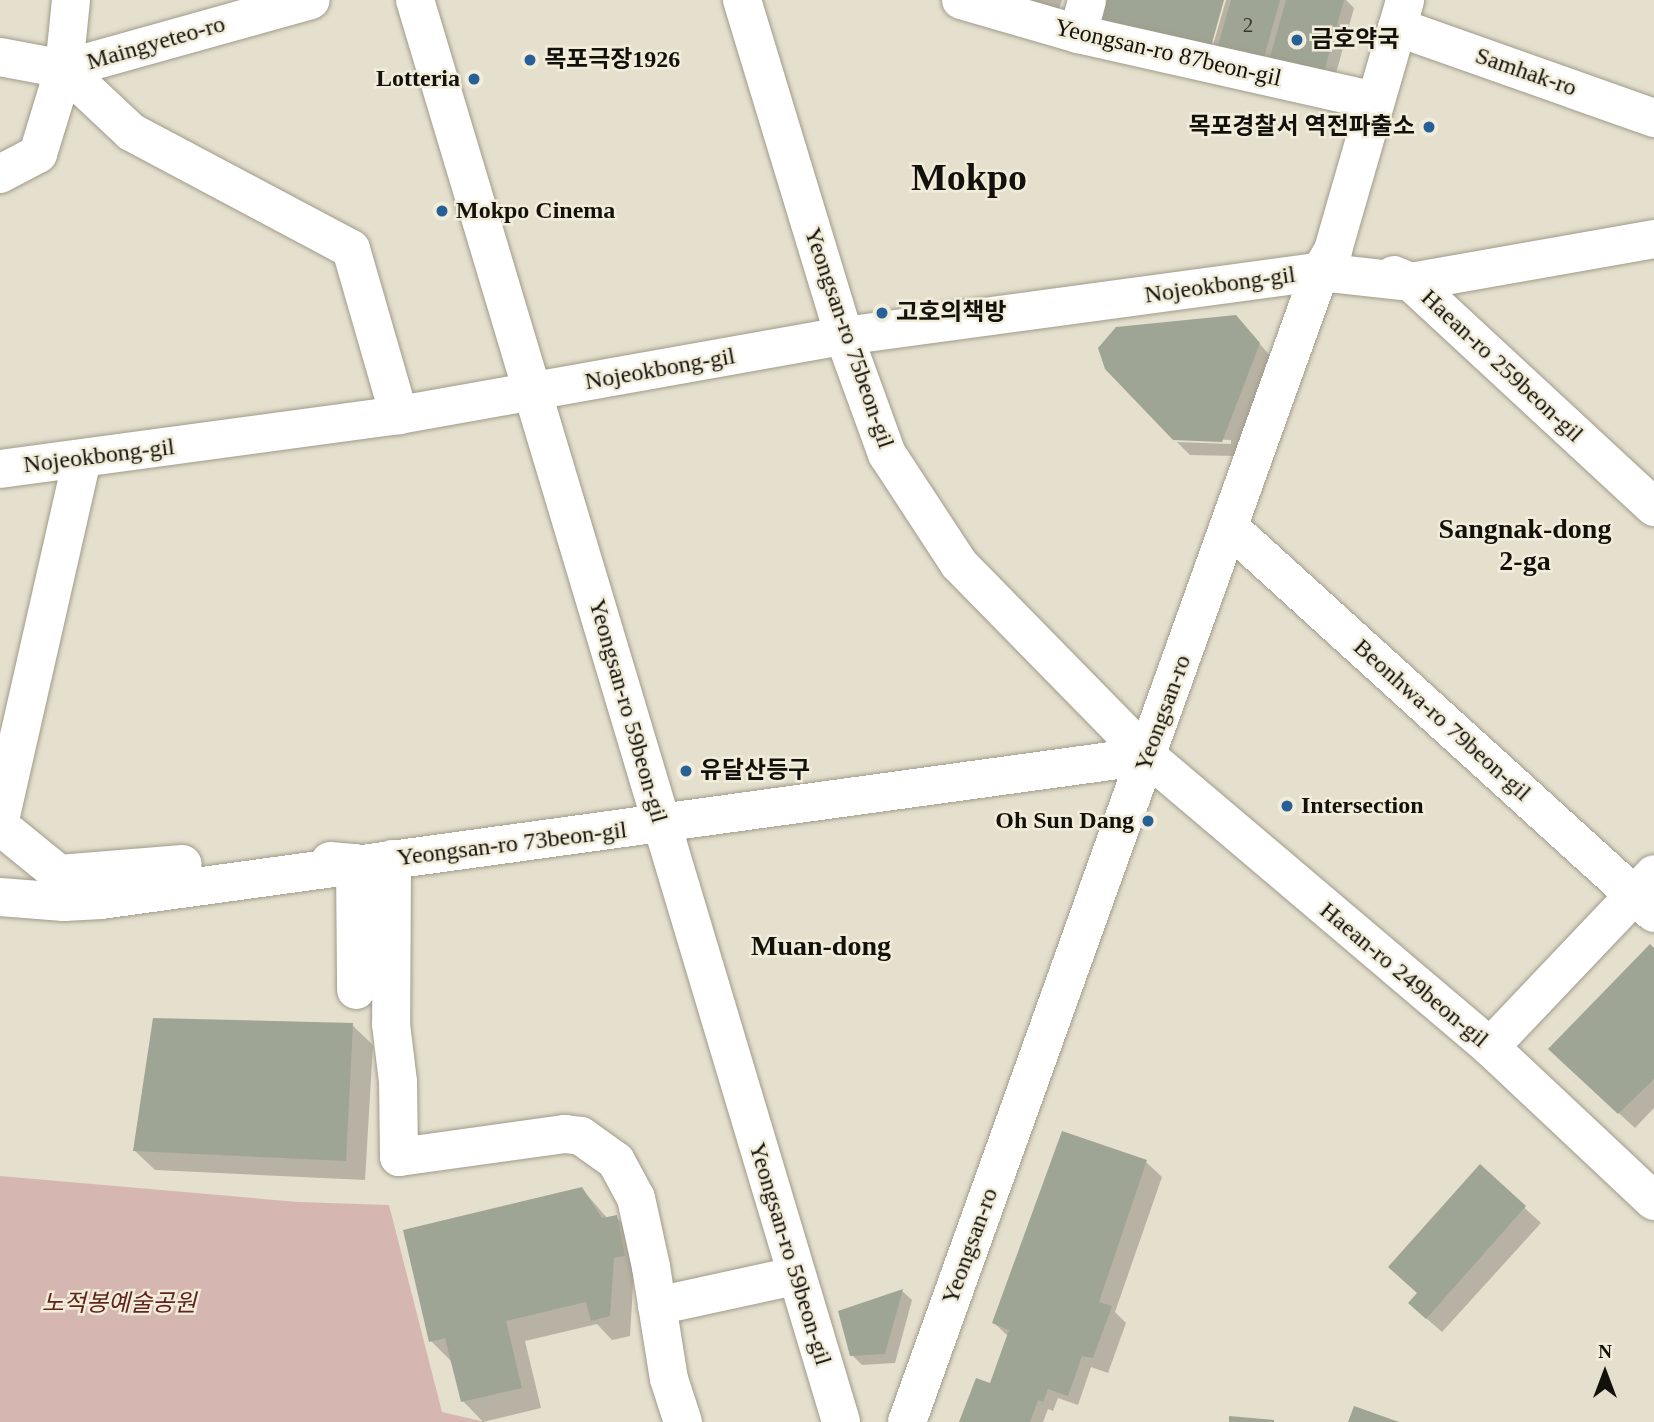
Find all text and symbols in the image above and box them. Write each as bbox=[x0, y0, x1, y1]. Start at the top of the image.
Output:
street label: Maingyeteo-ro bbox=[83, 10, 229, 76]
house number: 2 bbox=[1243, 12, 1253, 38]
street label: Yeongsan-ro 87beon-gil bbox=[1052, 13, 1284, 93]
place label: 금호약국 bbox=[1311, 26, 1399, 54]
marker: 금호약국 bbox=[1289, 32, 1305, 48]
street label: Samhak-ro bbox=[1472, 41, 1580, 103]
place label: 목포극장1926 bbox=[544, 46, 680, 74]
marker: 목포극장1926 bbox=[522, 52, 538, 68]
place label: Lotteria bbox=[376, 65, 460, 93]
marker: Lotteria bbox=[466, 71, 482, 87]
place label: 목포경찰서 역전파출소 bbox=[1188, 113, 1415, 141]
marker: 목포경찰서 역전파출소 bbox=[1421, 119, 1437, 135]
district label: Mokpo bbox=[911, 155, 1027, 201]
place label: Mokpo Cinema bbox=[456, 197, 615, 225]
marker: Mokpo Cinema bbox=[434, 203, 450, 219]
street label: Yeongsan-ro 75beon-gil bbox=[798, 224, 900, 452]
street label: Nojeokbong-gil bbox=[1143, 260, 1297, 310]
street label: Haean-ro 259beon-gil bbox=[1415, 283, 1589, 449]
place label: 고호의책방 bbox=[896, 299, 1006, 327]
marker: 고호의책방 bbox=[874, 305, 890, 321]
street label: Nojeokbong-gil bbox=[583, 342, 737, 396]
street label: Nojeokbong-gil bbox=[22, 432, 176, 480]
district label: Sangnak-dong 2-ga bbox=[1439, 512, 1611, 578]
street label: Yeongsan-ro 59beon-gil bbox=[582, 596, 674, 826]
street label: Beonhwa-ro 79beon-gil bbox=[1347, 633, 1537, 807]
street label: Yeongsan-ro bbox=[1129, 651, 1197, 775]
place label: 유달산등구 bbox=[700, 757, 810, 785]
marker: 유달산등구 bbox=[678, 763, 694, 779]
place label: Intersection bbox=[1301, 792, 1424, 820]
marker: Intersection bbox=[1279, 798, 1295, 814]
place label: Oh Sun Dang bbox=[995, 807, 1134, 835]
marker: Oh Sun Dang bbox=[1140, 813, 1156, 829]
street label: Yeongsan-ro 73beon-gil bbox=[395, 816, 629, 872]
street label: Haean-ro 249beon-gil bbox=[1314, 896, 1494, 1054]
district label: Muan-dong bbox=[751, 929, 891, 963]
street label: Yeongsan-ro 59beon-gil bbox=[742, 1139, 838, 1369]
street label: Yeongsan-ro bbox=[936, 1184, 1004, 1308]
park label: 노적봉예술공원 bbox=[42, 1290, 196, 1318]
north arrow bbox=[1570, 1338, 1640, 1408]
text: N bbox=[1598, 1341, 1612, 1362]

